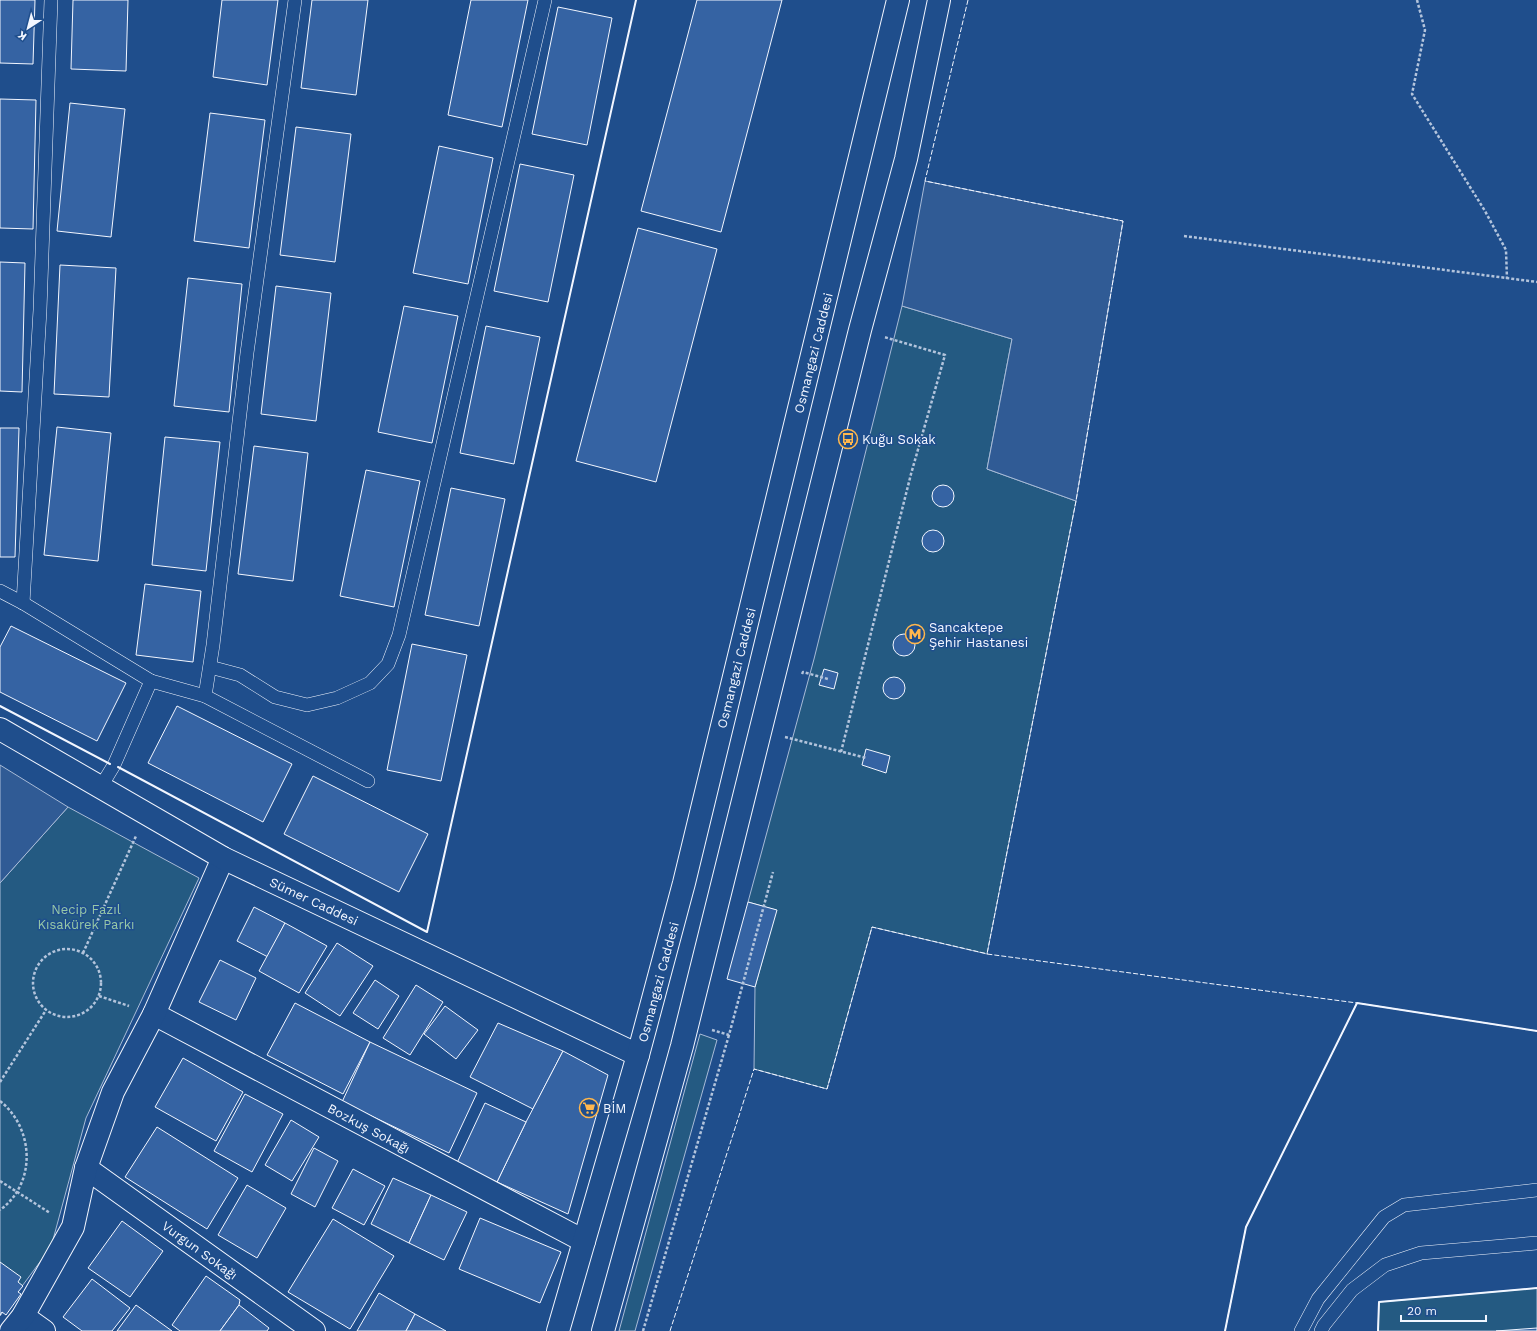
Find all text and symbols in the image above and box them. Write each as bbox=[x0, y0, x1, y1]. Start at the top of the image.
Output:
north arrow bbox=[8, 8, 48, 48]
text: K bbox=[15, 28, 29, 43]
street label: Osmangazi Caddesi bbox=[791, 291, 836, 415]
bus stop icon: Kuğu Sokak bbox=[837, 428, 859, 450]
place label: Kuğu Sokak bbox=[862, 432, 936, 447]
street label: Osmangazi Caddesi bbox=[714, 606, 759, 730]
place label: Sancaktepe Şehir Hastanesi bbox=[929, 620, 1028, 650]
metro station icon: Sancaktepe Şehir Hastanesi bbox=[904, 623, 926, 645]
street label: Sümer Caddesi bbox=[267, 874, 360, 929]
park label: Necip Fazıl Kısakürek Parkı bbox=[37, 902, 135, 932]
street label: Osmangazi Caddesi bbox=[635, 920, 682, 1044]
supermarket icon: BİM bbox=[578, 1097, 600, 1119]
street label: Bozkuş Sokağı bbox=[325, 1100, 412, 1156]
place label: BİM bbox=[603, 1101, 626, 1116]
street label: Vurgun Sokağı bbox=[159, 1218, 240, 1283]
scale bar bbox=[1401, 1297, 1486, 1323]
text: 20 m bbox=[1407, 1304, 1437, 1318]

